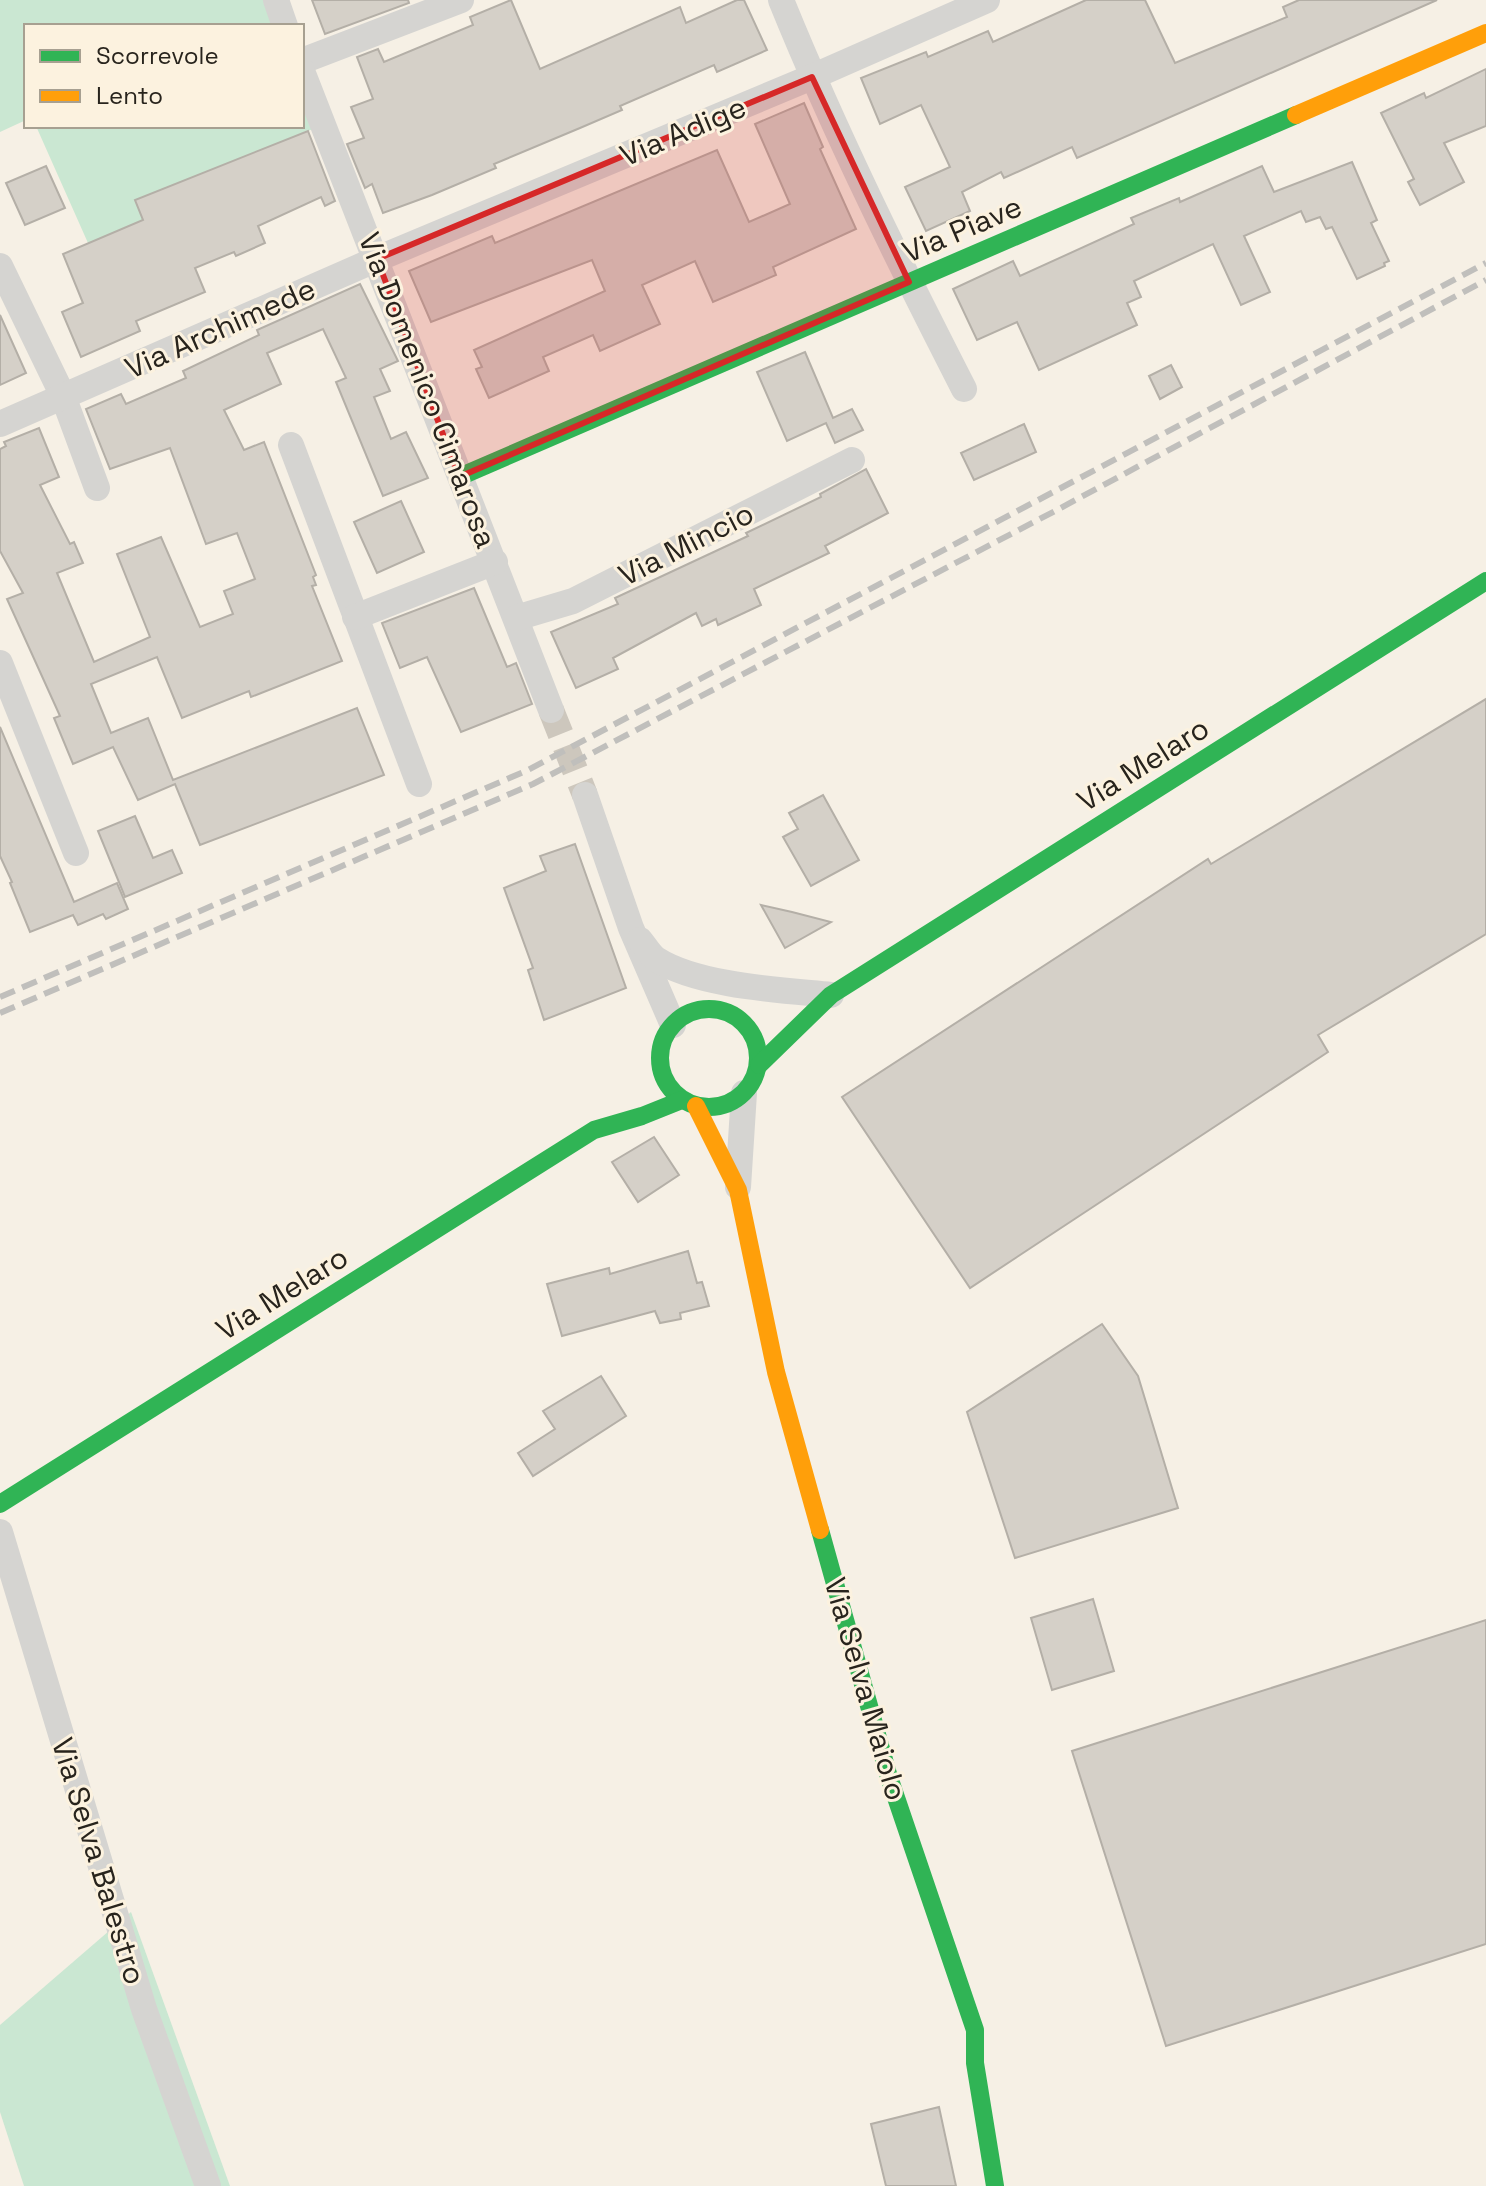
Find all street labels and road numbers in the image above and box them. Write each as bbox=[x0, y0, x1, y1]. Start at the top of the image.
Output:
street label: Via Adige bbox=[614, 87, 752, 175]
street label: Via Piave bbox=[896, 186, 1028, 272]
street label: Via Domenico Cimarosa bbox=[350, 227, 506, 553]
street label: Via Archimede bbox=[119, 269, 321, 387]
street label: Via Mincio bbox=[612, 493, 760, 595]
street label: Via Melaro bbox=[1070, 708, 1216, 820]
street label: Via Melaro bbox=[209, 1237, 355, 1349]
street label: Via Selva Maiolo bbox=[816, 1573, 916, 1805]
street label: Via Selva Balestro bbox=[43, 1733, 155, 1989]

